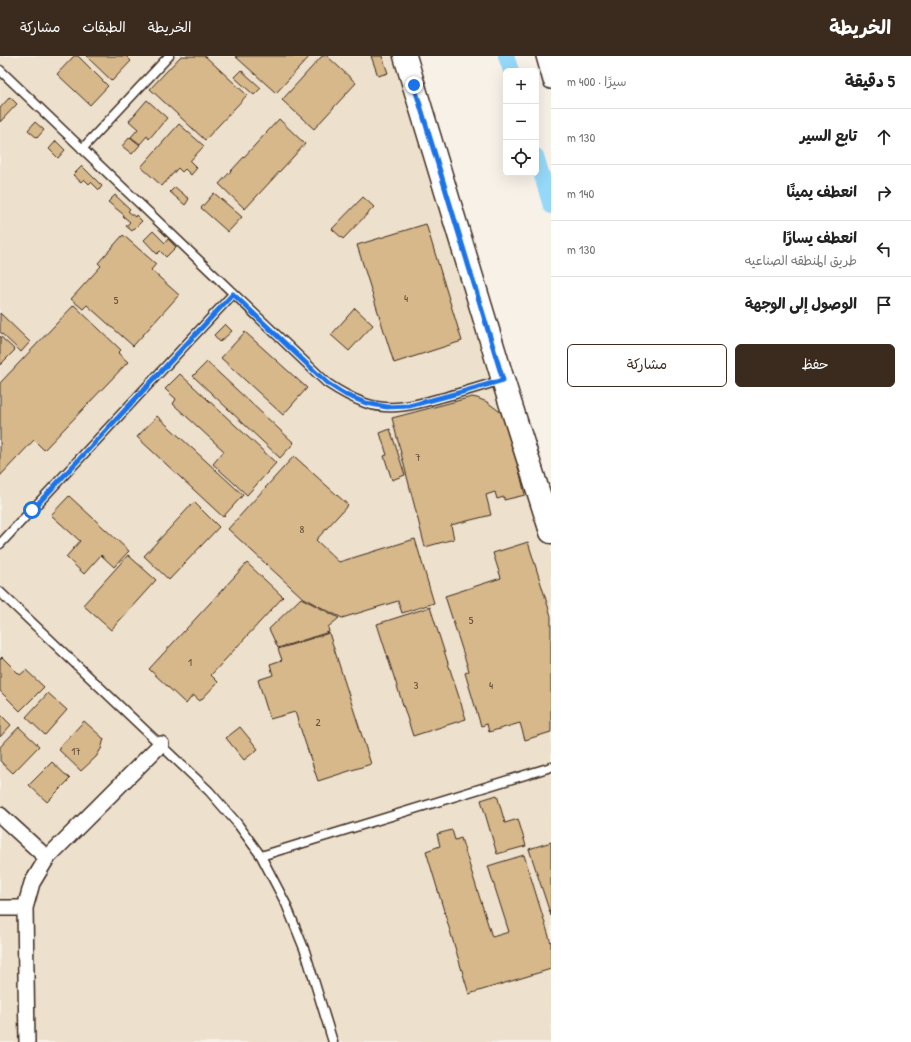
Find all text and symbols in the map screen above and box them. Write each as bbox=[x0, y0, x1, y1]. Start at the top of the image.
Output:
text: الخريطة bbox=[829, 14, 891, 40]
text: مشاركة bbox=[20, 17, 60, 36]
text: الطبقات bbox=[82, 17, 126, 36]
text: الخريطة bbox=[148, 17, 191, 36]
map controls bbox=[503, 68, 539, 176]
button: + bbox=[503, 68, 539, 104]
text: 5 دقيقة bbox=[845, 69, 895, 92]
text: سيرًا · 400 m bbox=[567, 72, 627, 90]
route end bbox=[405, 76, 423, 94]
button: − bbox=[503, 104, 539, 140]
text: تابع السير bbox=[800, 125, 857, 146]
icon: ahead bbox=[873, 126, 895, 148]
text: 130 m bbox=[567, 128, 595, 146]
button: locate bbox=[503, 140, 539, 176]
text: انعطف يمينًا bbox=[787, 181, 857, 202]
icon: right bbox=[873, 182, 895, 204]
text: 140 m bbox=[567, 184, 594, 202]
text: انعطف يسارًا bbox=[783, 227, 857, 248]
icon: left bbox=[873, 238, 895, 260]
text: 130 m bbox=[567, 240, 595, 258]
text: طريق المنطقه الصناعيه bbox=[745, 251, 857, 269]
house number: 4 bbox=[404, 291, 408, 305]
house number: 5 bbox=[114, 293, 119, 307]
text: الوصول إلى الوجهة bbox=[745, 293, 857, 314]
icon: arrive bbox=[873, 294, 895, 316]
button: مشاركة bbox=[567, 344, 727, 387]
button: حفظ bbox=[735, 344, 895, 387]
house number: 7 bbox=[415, 450, 421, 464]
route start bbox=[23, 501, 41, 519]
house number: 8 bbox=[300, 522, 305, 536]
house number: 5 bbox=[469, 613, 474, 627]
house number: 1 bbox=[188, 655, 192, 669]
house number: 3 bbox=[414, 678, 419, 692]
house number: 4 bbox=[489, 678, 493, 692]
house number: 2 bbox=[315, 715, 321, 729]
house number: 17 bbox=[71, 744, 81, 758]

